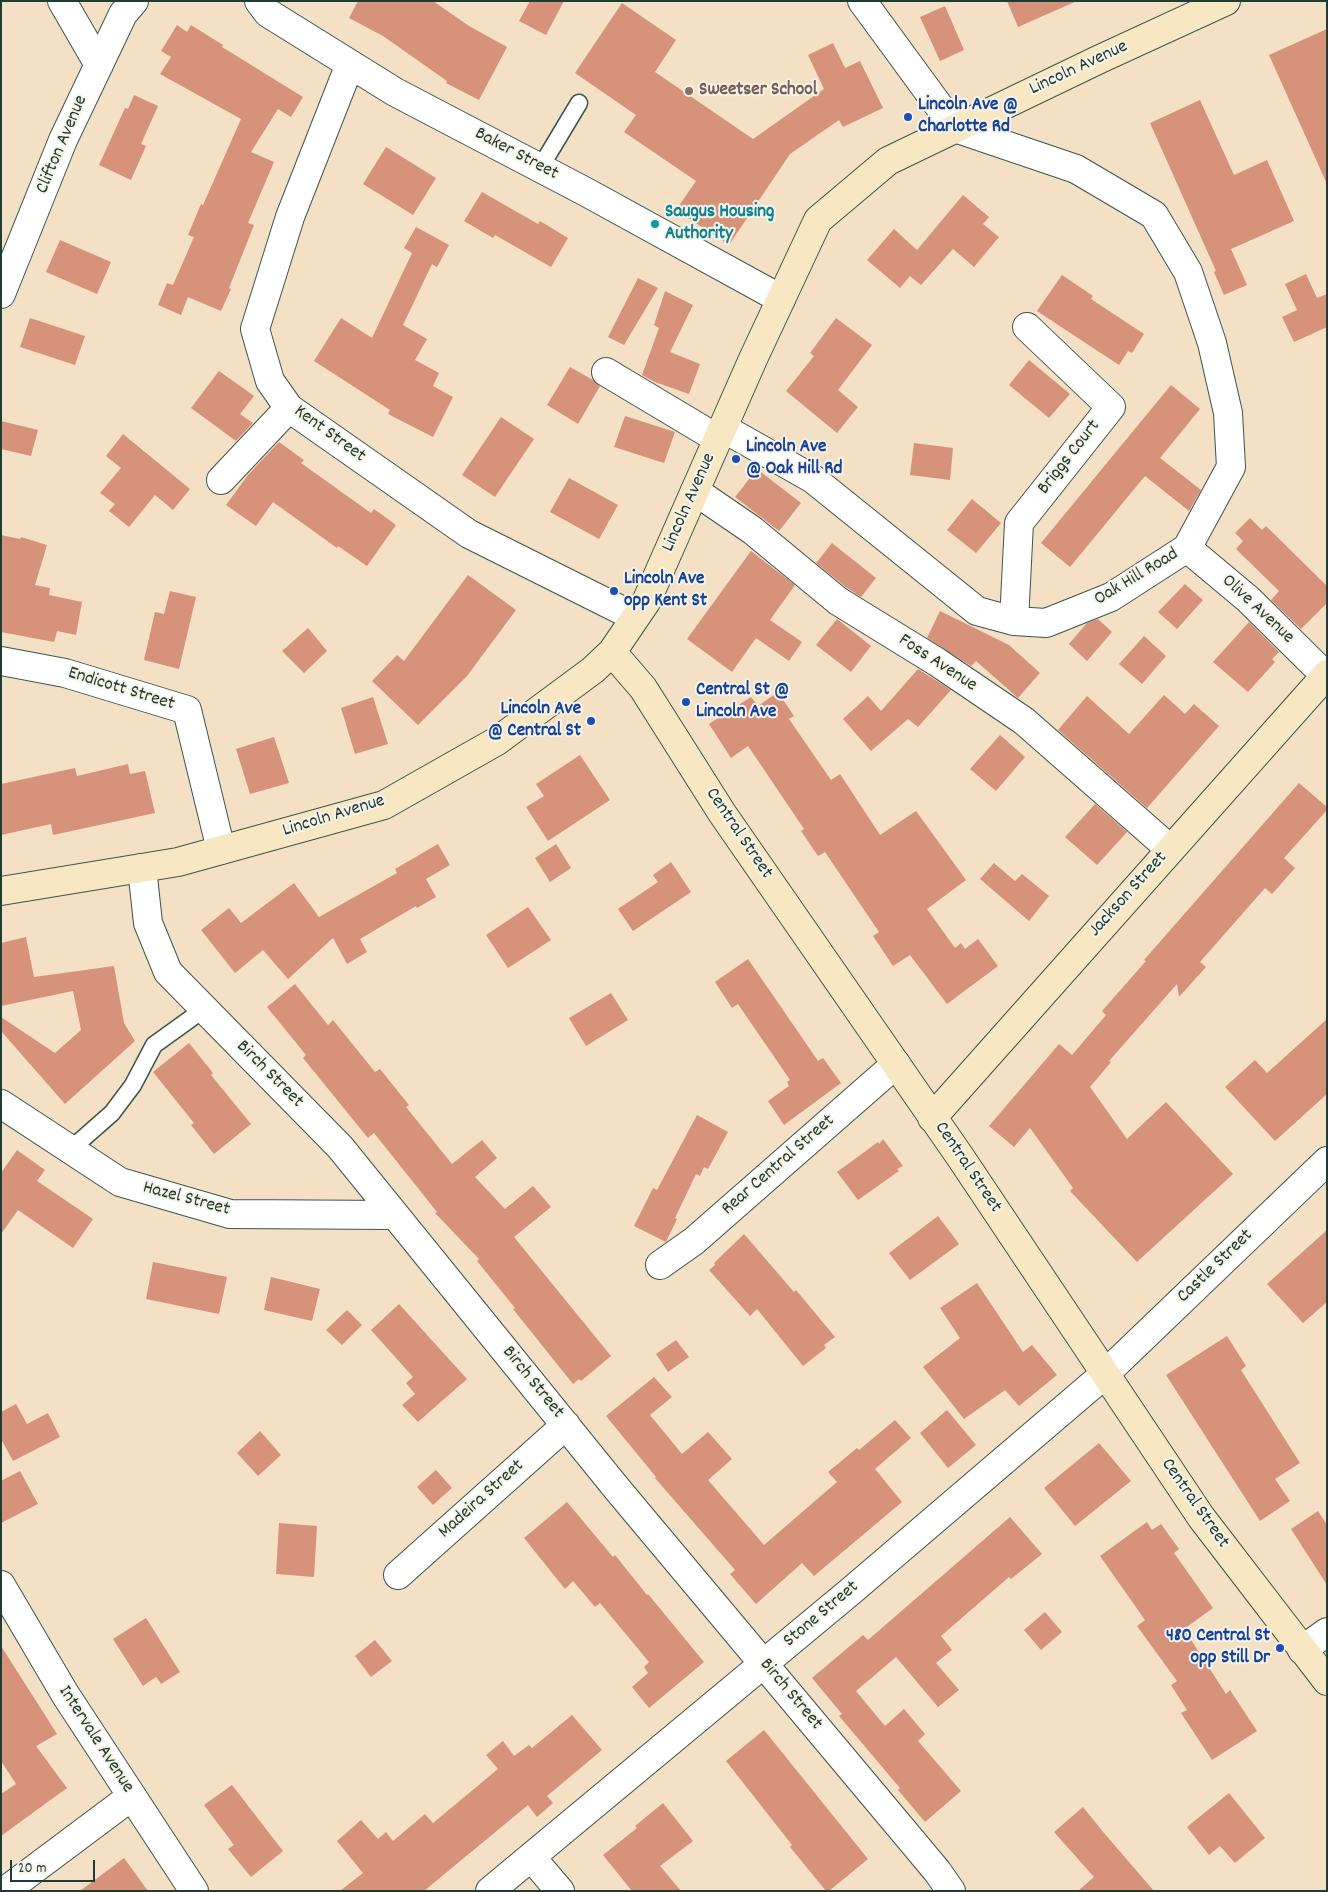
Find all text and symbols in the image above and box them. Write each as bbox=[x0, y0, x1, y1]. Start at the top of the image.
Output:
street label: Lincoln Avenue bbox=[1026, 36, 1132, 102]
place label: Sweetser School bbox=[699, 80, 817, 102]
marker: Sweetser School bbox=[683, 85, 695, 97]
street label: Clifton Avenue bbox=[32, 92, 94, 198]
place label: Lincoln Ave @ Charlotte Rd bbox=[918, 95, 1018, 139]
marker: Lincoln Ave @ Charlotte Rd bbox=[902, 111, 914, 123]
street label: Baker Street bbox=[470, 123, 562, 187]
place label: Saugus Housing Authority bbox=[665, 202, 774, 246]
marker: Saugus Housing Authority bbox=[649, 218, 661, 230]
street label: Kent Street bbox=[289, 401, 369, 469]
street label: Briggs Court bbox=[1034, 416, 1106, 500]
place label: Lincoln Ave @ Oak Hill Rd bbox=[746, 437, 842, 481]
street label: Lincoln Avenue bbox=[658, 450, 722, 556]
marker: Lincoln Ave @ Oak Hill Rd bbox=[730, 453, 742, 465]
street label: Oak Hill Road bbox=[1091, 544, 1183, 612]
place label: Lincoln Ave opp Kent St bbox=[624, 569, 707, 613]
street label: Olive Avenue bbox=[1216, 570, 1298, 650]
marker: Lincoln Ave opp Kent St bbox=[608, 585, 620, 597]
street label: Foss Avenue bbox=[893, 630, 981, 698]
street label: Endicott Street bbox=[65, 663, 177, 717]
place label: Central St @ Lincoln Ave bbox=[696, 680, 789, 724]
marker: Central St @ Lincoln Ave bbox=[680, 696, 692, 708]
place label: Lincoln Ave @ Central St bbox=[488, 699, 581, 743]
marker: Lincoln Ave @ Central St bbox=[585, 715, 597, 727]
street label: Central Street bbox=[699, 784, 777, 884]
street label: Lincoln Avenue bbox=[280, 791, 388, 843]
street label: Jackson Street bbox=[1085, 848, 1173, 942]
street label: Birch Street bbox=[230, 1036, 308, 1114]
street label: Rear Central Street bbox=[718, 1111, 840, 1221]
street label: Central Street bbox=[928, 1118, 1006, 1218]
street label: Hazel Street bbox=[140, 1177, 232, 1223]
street label: Castle Street bbox=[1173, 1225, 1259, 1309]
street label: Birch Street bbox=[496, 1342, 568, 1424]
street label: Central Street bbox=[1155, 1455, 1233, 1553]
street label: Madeira Street bbox=[435, 1456, 529, 1544]
street label: Stone Street bbox=[780, 1577, 864, 1653]
place label: 480 Central St opp Still Dr bbox=[1166, 1626, 1270, 1670]
marker: 480 Central St opp Still Dr bbox=[1274, 1642, 1286, 1654]
street label: Birch Street bbox=[754, 1655, 826, 1735]
street label: Intervale Avenue bbox=[52, 1682, 138, 1798]
scale bar bbox=[12, 1850, 98, 1882]
text: 20 m bbox=[18, 1858, 46, 1880]

